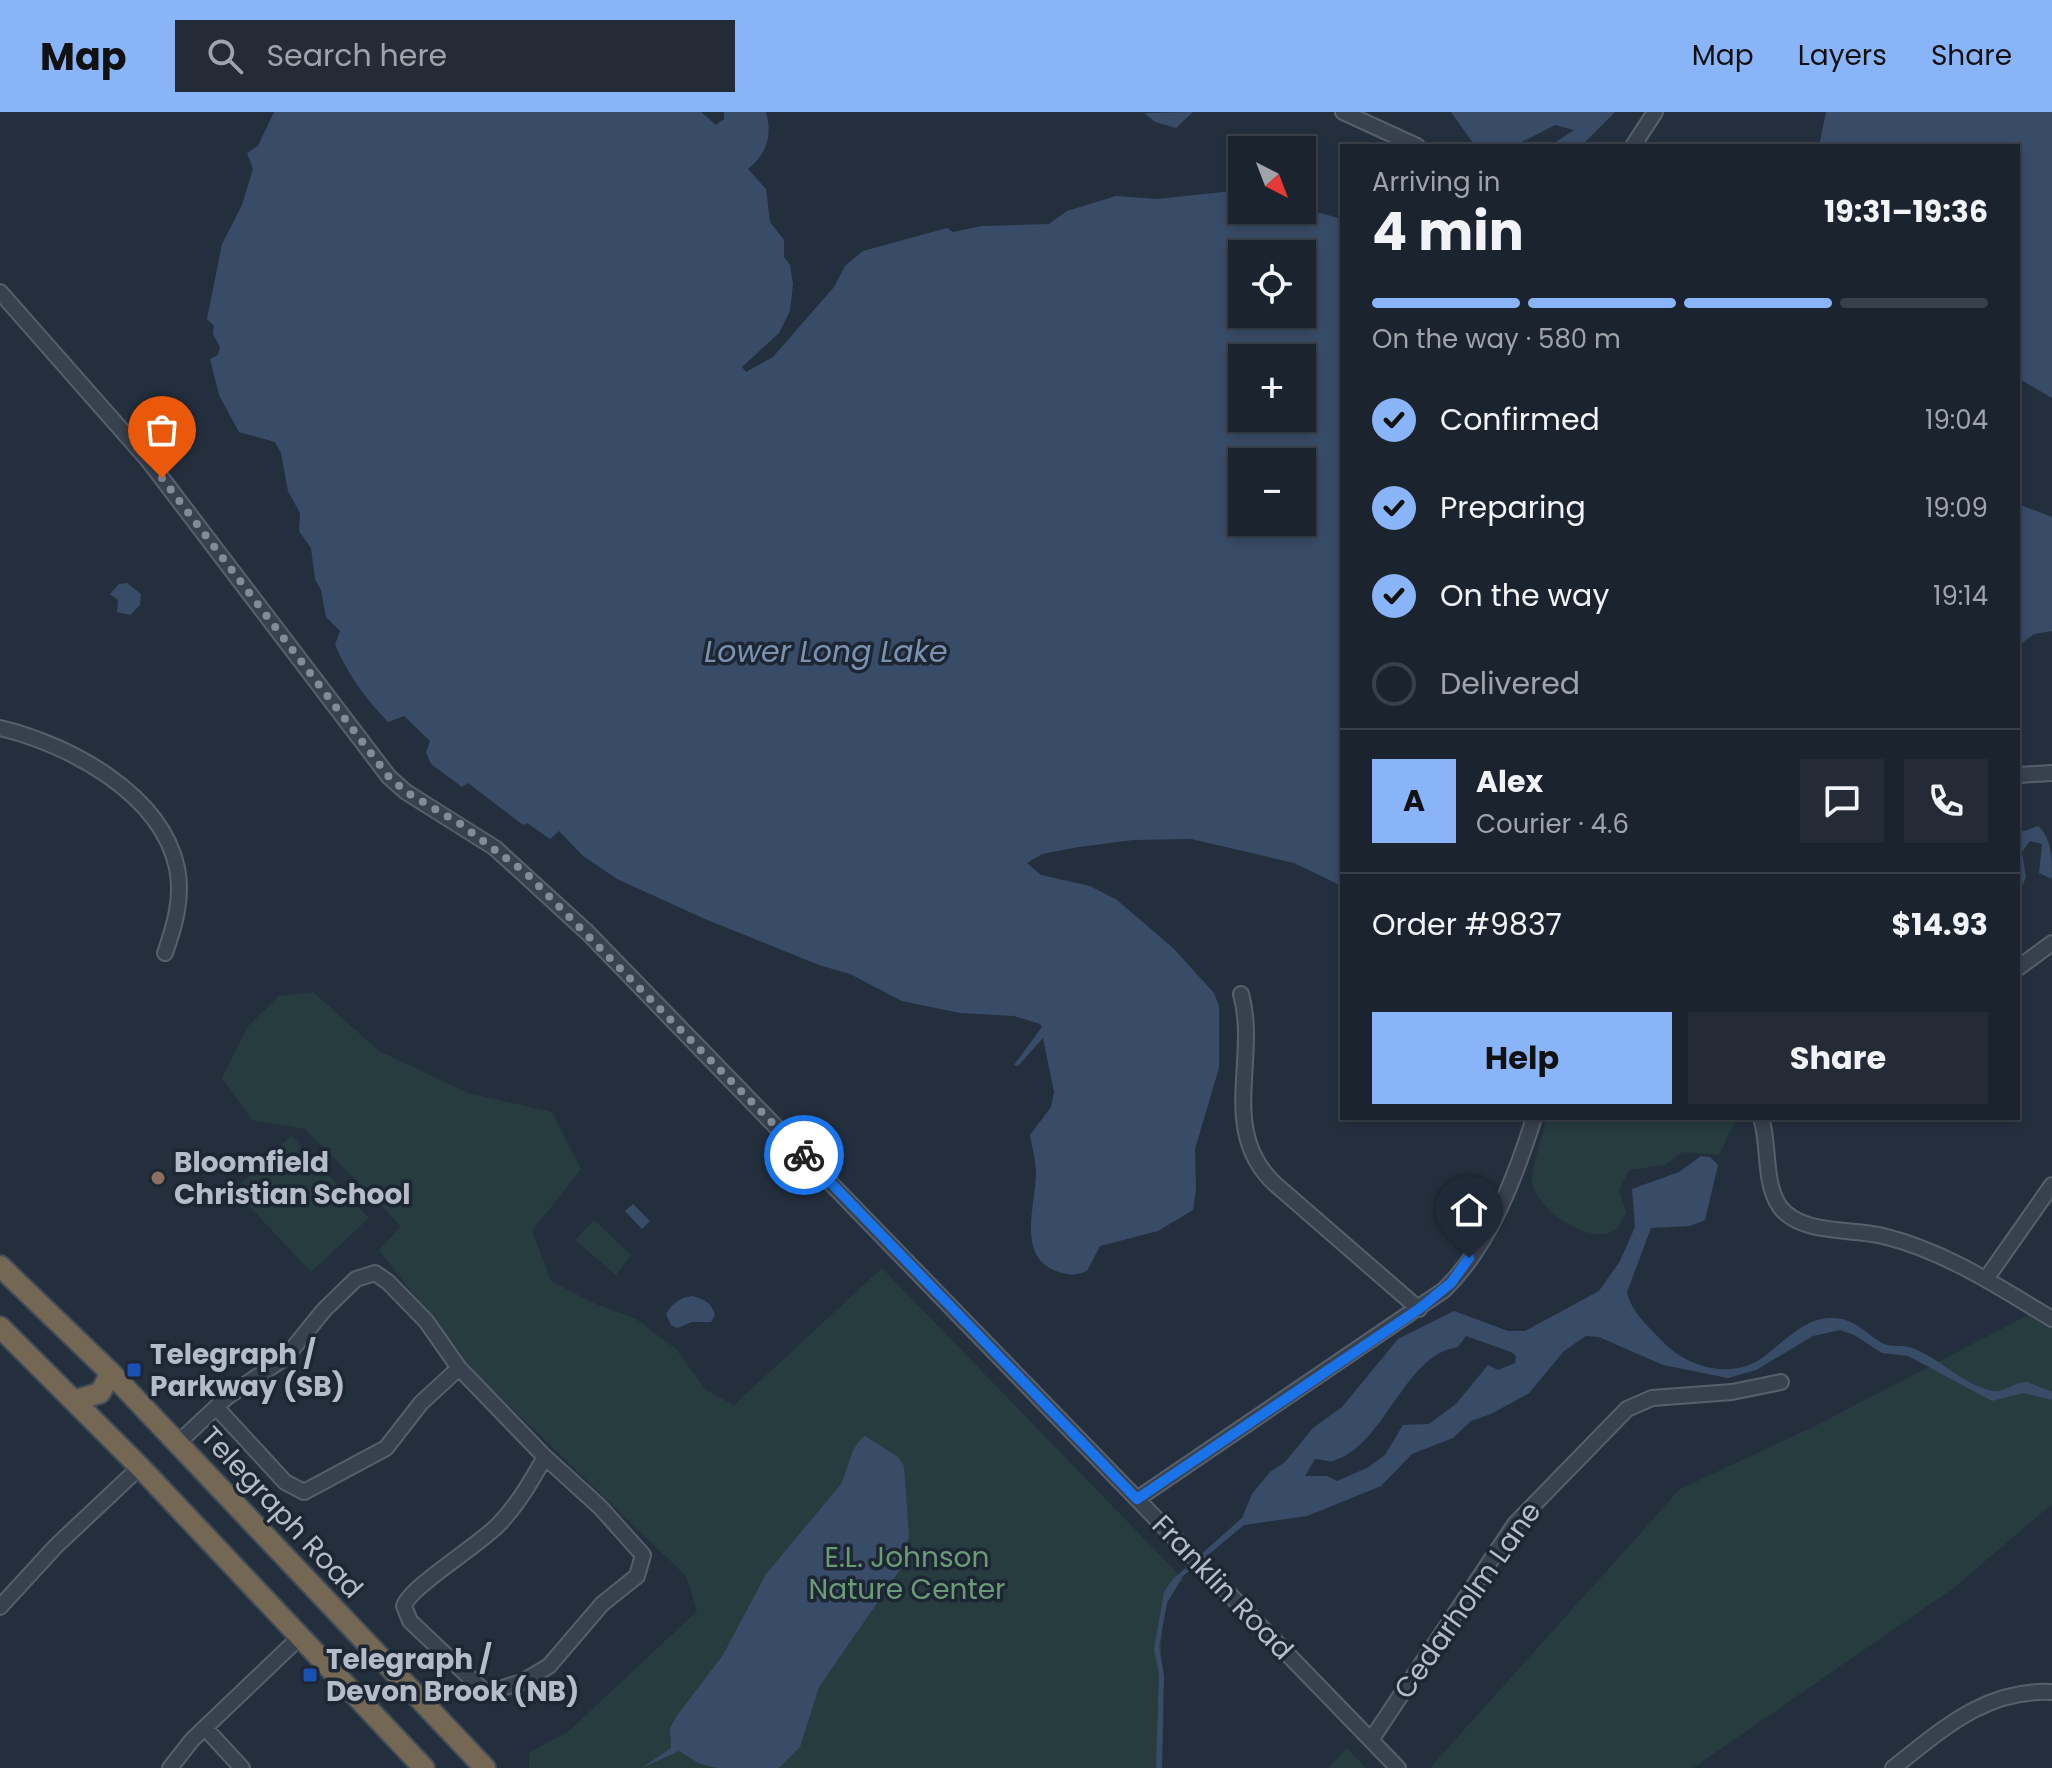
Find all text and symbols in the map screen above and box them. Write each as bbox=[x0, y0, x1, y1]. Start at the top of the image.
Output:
search box bbox=[175, 20, 735, 92]
text: Map bbox=[40, 30, 127, 83]
icon: search bbox=[203, 34, 247, 78]
text: Search here bbox=[267, 34, 447, 77]
text: Map bbox=[1692, 36, 1754, 75]
text: Layers bbox=[1798, 36, 1887, 75]
text: Share bbox=[1931, 36, 2012, 75]
north arrow bbox=[1228, 136, 1316, 224]
map controls bbox=[1228, 136, 1316, 536]
text: Arriving in bbox=[1372, 164, 1501, 200]
text: 19:31–19:36 bbox=[1824, 190, 1988, 233]
text: 4 min bbox=[1372, 195, 1524, 268]
button: locate bbox=[1228, 240, 1316, 328]
text: On the way · 580 m bbox=[1372, 321, 1621, 357]
button: + bbox=[1228, 344, 1316, 432]
pin bbox=[128, 396, 196, 478]
icon: check bbox=[1372, 398, 1416, 442]
text: Confirmed bbox=[1440, 398, 1600, 441]
text: 19:04 bbox=[1925, 402, 1988, 438]
icon: bag bbox=[140, 408, 184, 452]
button: − bbox=[1228, 448, 1316, 536]
icon: check bbox=[1372, 486, 1416, 530]
text: Preparing bbox=[1440, 486, 1586, 529]
text: 19:09 bbox=[1925, 490, 1988, 526]
icon: check bbox=[1372, 574, 1416, 618]
text: On the way bbox=[1440, 574, 1609, 617]
text: 19:14 bbox=[1933, 578, 1988, 614]
water label: Lower Long Lake bbox=[704, 630, 948, 673]
text: Delivered bbox=[1440, 662, 1580, 705]
button: chat bbox=[1800, 759, 1884, 843]
button: phone bbox=[1904, 759, 1988, 843]
text: Alex bbox=[1476, 760, 1543, 803]
text: A bbox=[1403, 779, 1425, 822]
text: Courier · 4.6 bbox=[1476, 806, 1629, 842]
text: Order #9837 bbox=[1372, 903, 1562, 946]
text: $14.93 bbox=[1892, 903, 1988, 946]
button: Help bbox=[1372, 1012, 1672, 1104]
button: Share bbox=[1688, 1012, 1988, 1104]
courier bbox=[764, 1115, 844, 1195]
icon: bike bbox=[782, 1133, 826, 1177]
place label: Bloomfield Christian School bbox=[174, 1143, 411, 1214]
marker: Bloomfield Christian School bbox=[149, 1169, 167, 1187]
pin bbox=[1435, 1176, 1503, 1258]
icon: home bbox=[1447, 1188, 1491, 1232]
place label: Telegraph / Parkway (SB) bbox=[150, 1335, 345, 1406]
marker: Telegraph / Parkway (SB) bbox=[125, 1361, 143, 1379]
street label: Telegraph Road bbox=[192, 1418, 372, 1607]
street label: Cedarholm Lane bbox=[1385, 1494, 1550, 1707]
street label: Franklin Road bbox=[1143, 1506, 1302, 1668]
park label: E.L. Johnson Nature Center bbox=[809, 1538, 1005, 1609]
place label: Telegraph / Devon Brook (NB) bbox=[326, 1640, 579, 1711]
marker: Telegraph / Devon Brook (NB) bbox=[301, 1666, 319, 1684]

